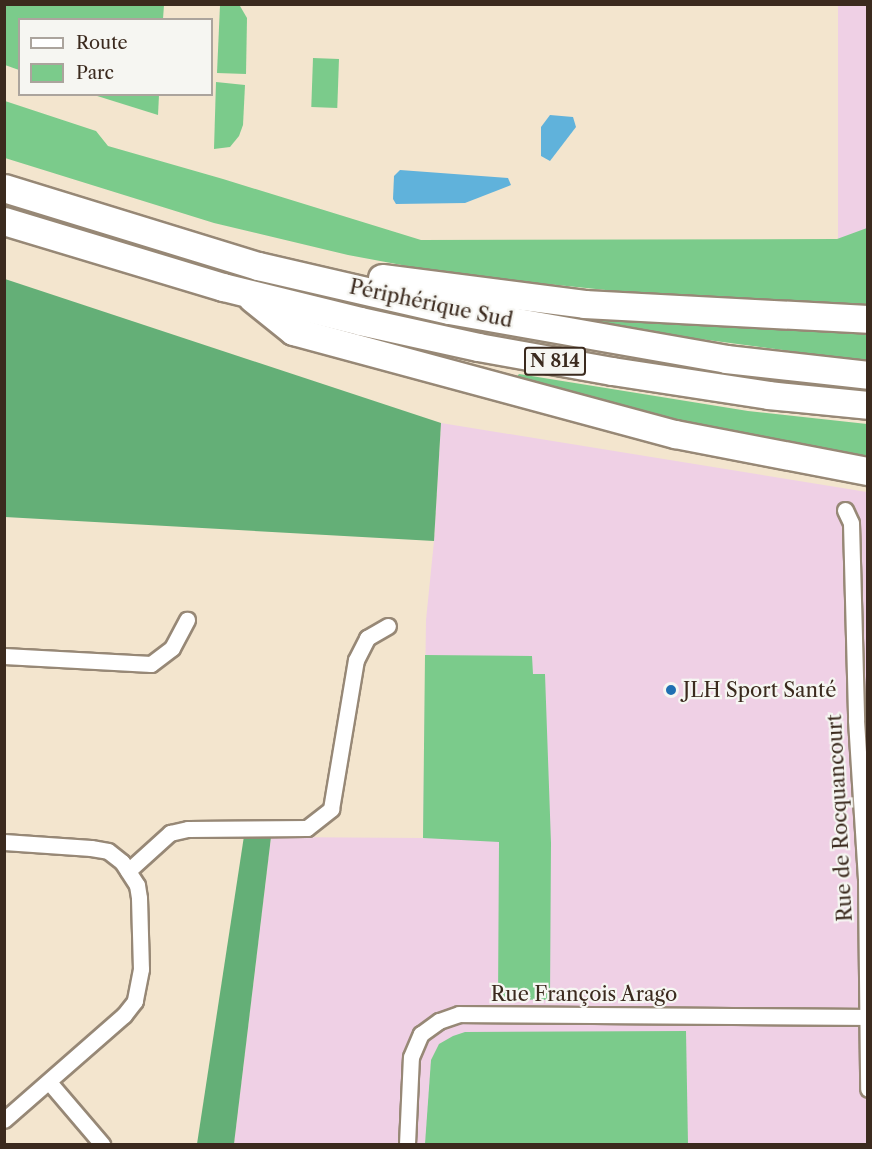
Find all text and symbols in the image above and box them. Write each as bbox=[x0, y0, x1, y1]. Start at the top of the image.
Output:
legend bbox=[18, 18, 213, 96]
text: Route bbox=[76, 32, 128, 54]
text: Parc bbox=[76, 62, 114, 84]
street label: Périphérique Sud bbox=[347, 275, 515, 333]
road number: N 814 bbox=[524, 346, 586, 376]
place label: JLH Sport Santé bbox=[683, 678, 836, 702]
marker: JLH Sport Santé bbox=[664, 683, 678, 697]
street label: Rue de Rocquancourt bbox=[823, 714, 857, 922]
street label: Rue François Arago bbox=[490, 982, 678, 1006]

